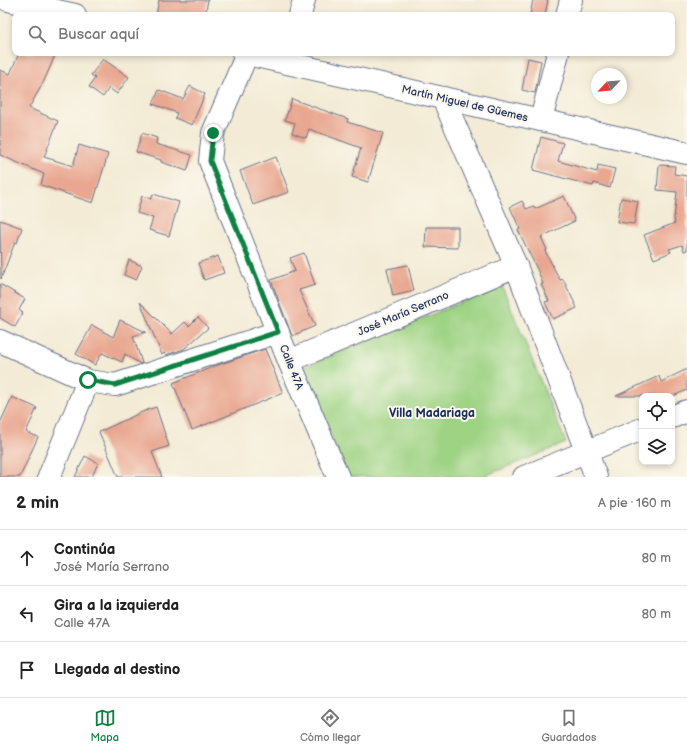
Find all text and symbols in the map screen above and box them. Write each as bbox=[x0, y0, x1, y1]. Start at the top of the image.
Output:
search box bbox=[12, 12, 675, 56]
icon: search bbox=[26, 23, 48, 45]
text: Buscar aquí bbox=[58, 25, 139, 44]
north arrow bbox=[591, 68, 627, 104]
street label: Martín Miguel de Güemes bbox=[400, 83, 530, 124]
route end bbox=[204, 124, 222, 142]
street label: José María Serrano bbox=[356, 288, 451, 339]
street label: Calle 47A bbox=[277, 343, 307, 392]
route start bbox=[79, 371, 97, 389]
map controls bbox=[639, 393, 675, 465]
button: locate bbox=[639, 393, 675, 429]
district label: Villa Madariaga bbox=[389, 406, 475, 421]
button: layers bbox=[639, 429, 675, 465]
text: 2 min bbox=[16, 493, 59, 513]
text: A pie · 160 m bbox=[598, 495, 671, 511]
text: Continúa bbox=[54, 540, 115, 559]
icon: ahead bbox=[16, 547, 38, 569]
text: 80 m bbox=[642, 550, 671, 566]
text: José María Serrano bbox=[54, 559, 169, 575]
text: Gira a la izquierda bbox=[54, 596, 179, 615]
icon: left bbox=[16, 603, 38, 625]
text: 80 m bbox=[642, 606, 671, 622]
text: Calle 47A bbox=[54, 615, 110, 631]
icon: arrive bbox=[16, 659, 38, 681]
text: Llegada al destino bbox=[54, 660, 180, 679]
tab: Mapa bbox=[91, 707, 119, 744]
tab: Cómo llegar bbox=[300, 707, 360, 744]
tab: Guardados bbox=[542, 707, 596, 744]

